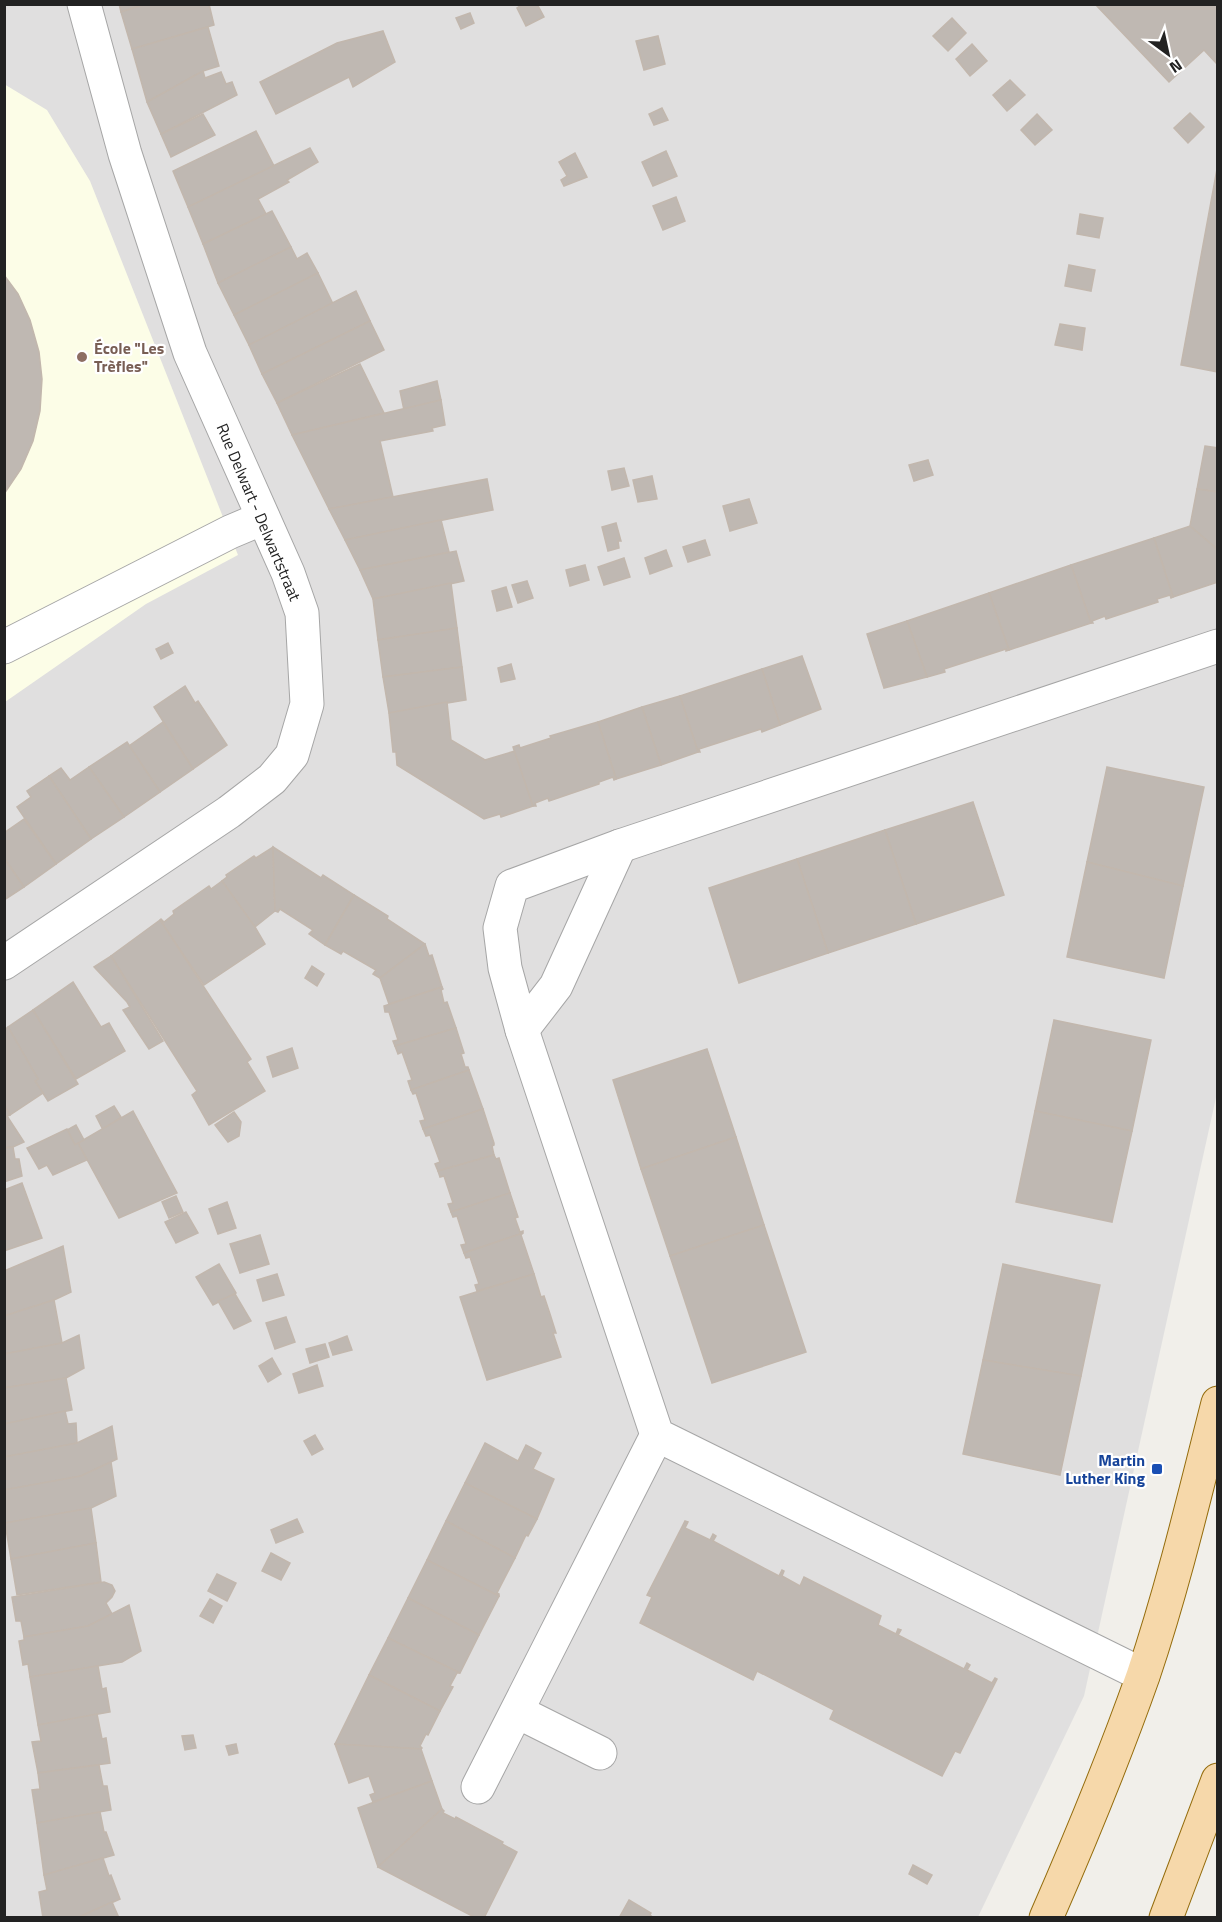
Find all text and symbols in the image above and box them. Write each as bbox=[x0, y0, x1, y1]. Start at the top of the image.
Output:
north arrow bbox=[1138, 24, 1198, 84]
text: N bbox=[1165, 53, 1187, 80]
place label: École "Les Trèfles" bbox=[94, 336, 164, 378]
marker: École "Les Trèfles" bbox=[75, 350, 89, 364]
street label: Rue Delwart - Delwartstraat bbox=[211, 419, 307, 605]
place label: Martin Luther King bbox=[1065, 1448, 1145, 1490]
marker: Martin Luther King bbox=[1150, 1462, 1164, 1476]

